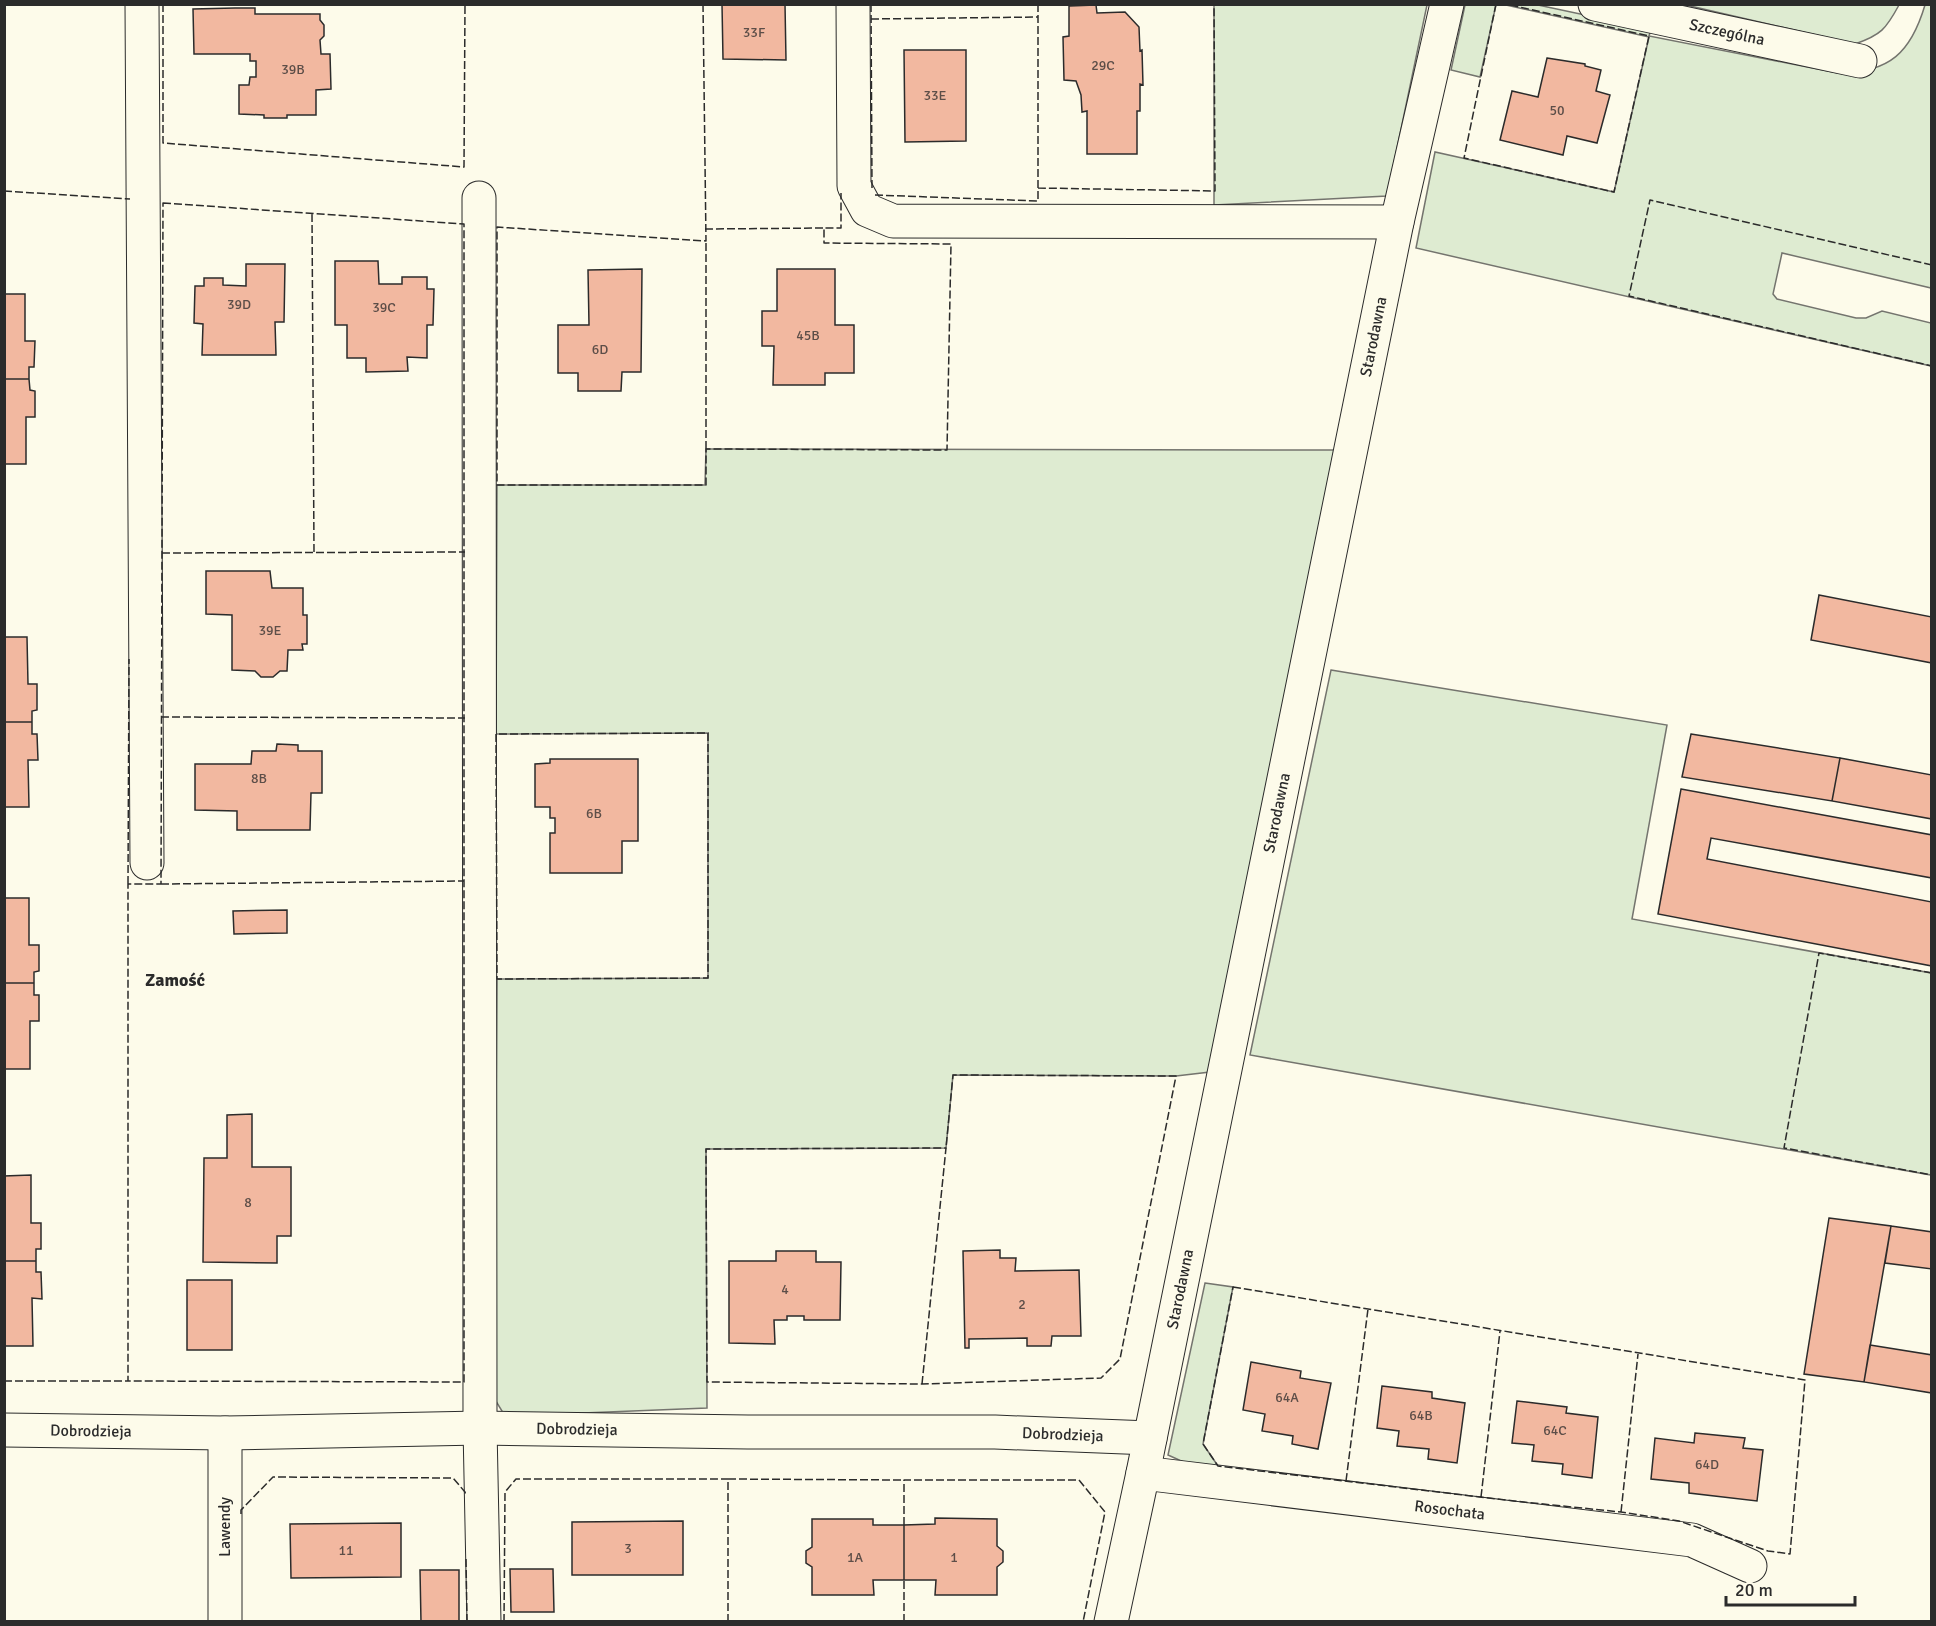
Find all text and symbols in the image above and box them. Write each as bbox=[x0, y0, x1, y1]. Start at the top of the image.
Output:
street label: Szczególna bbox=[1687, 15, 1767, 50]
house number: 33F bbox=[743, 24, 765, 41]
house number: 29C bbox=[1091, 57, 1115, 74]
house number: 39B bbox=[281, 61, 305, 78]
house number: 33E bbox=[923, 87, 947, 104]
house number: 50 bbox=[1549, 102, 1565, 119]
street label: Starodawna bbox=[1356, 295, 1392, 378]
house number: 39D bbox=[227, 296, 251, 313]
house number: 39C bbox=[372, 299, 396, 316]
house number: 45B bbox=[796, 327, 820, 344]
house number: 6D bbox=[592, 341, 608, 358]
house number: 39E bbox=[258, 622, 282, 639]
house number: 8B bbox=[251, 770, 267, 787]
street label: Starodawna bbox=[1259, 771, 1295, 855]
house number: 6B bbox=[586, 805, 602, 822]
district label: Zamość bbox=[145, 969, 205, 991]
house number: 8 bbox=[244, 1194, 252, 1211]
street label: Starodawna bbox=[1162, 1247, 1198, 1331]
house number: 4 bbox=[781, 1281, 789, 1298]
house number: 2 bbox=[1018, 1296, 1026, 1313]
house number: 64A bbox=[1275, 1389, 1299, 1406]
house number: 64B bbox=[1409, 1407, 1433, 1424]
street label: Dobrodzieja bbox=[536, 1419, 618, 1440]
street label: Dobrodzieja bbox=[50, 1421, 132, 1442]
house number: 64C bbox=[1543, 1422, 1567, 1439]
street label: Dobrodzieja bbox=[1022, 1423, 1104, 1446]
house number: 64D bbox=[1695, 1456, 1719, 1473]
street label: Lawendy bbox=[215, 1496, 235, 1557]
street label: Rosochata bbox=[1413, 1496, 1486, 1525]
house number: 3 bbox=[624, 1540, 632, 1557]
house number: 11 bbox=[338, 1542, 354, 1559]
house number: 1A bbox=[847, 1549, 863, 1566]
house number: 1 bbox=[950, 1549, 958, 1566]
scale bar bbox=[1726, 1569, 1855, 1607]
text: 20 m bbox=[1735, 1579, 1773, 1601]

